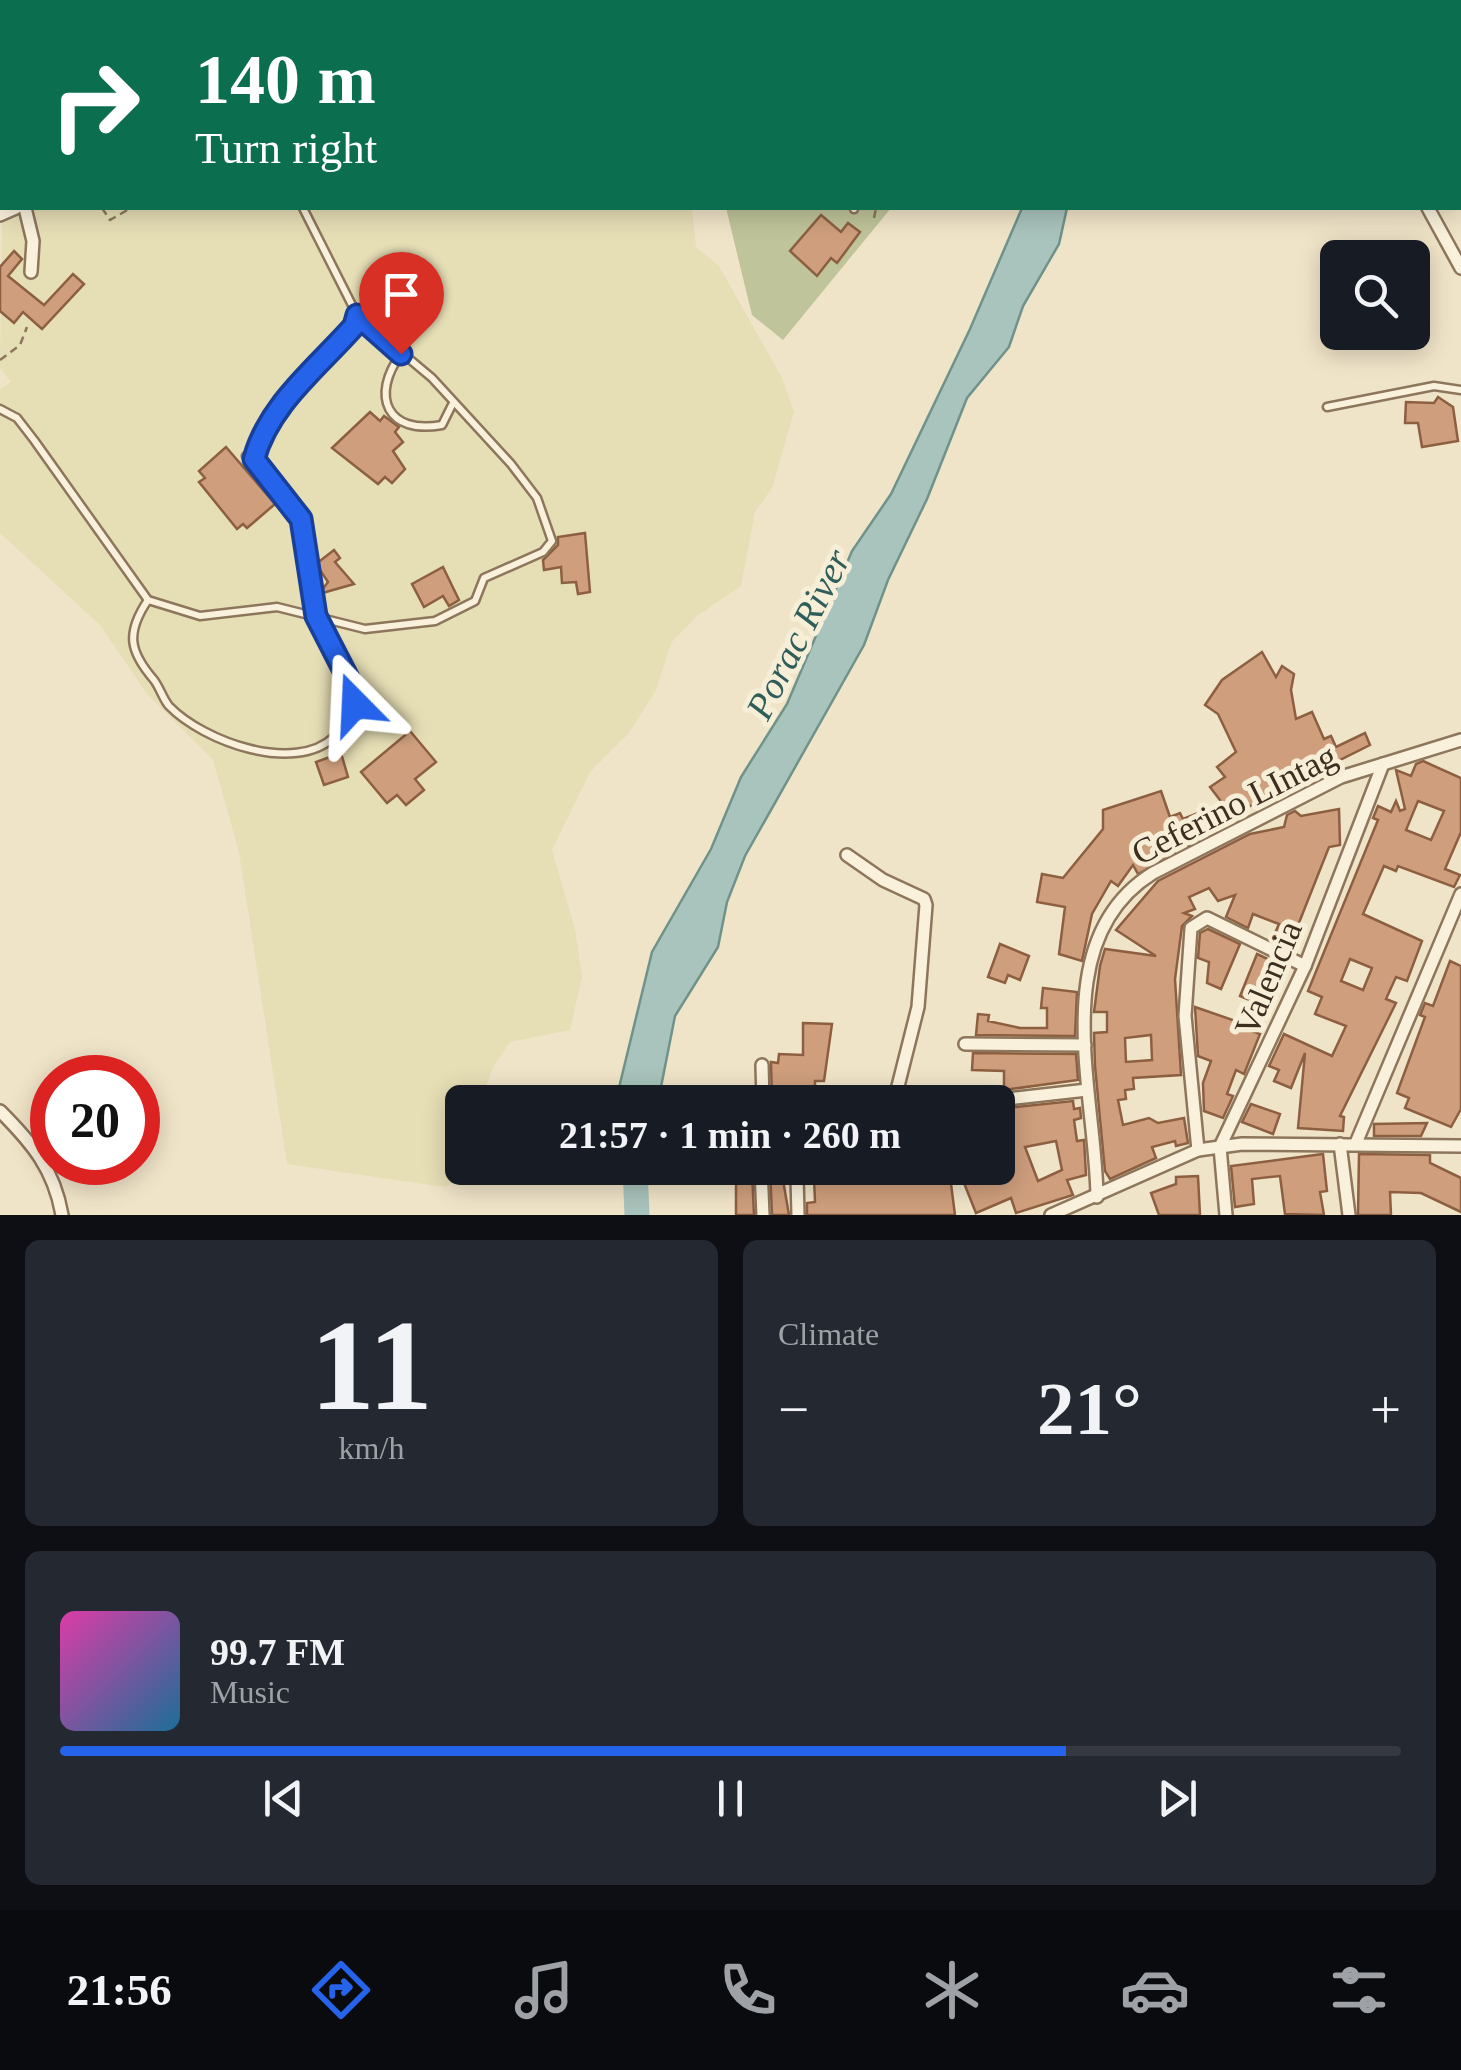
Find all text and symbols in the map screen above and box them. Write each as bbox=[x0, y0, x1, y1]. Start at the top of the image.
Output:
icon: right bbox=[30, 40, 160, 170]
text: 140 m bbox=[195, 41, 376, 118]
text: Turn right bbox=[195, 123, 377, 173]
map controls bbox=[1320, 240, 1430, 350]
button: search bbox=[1320, 240, 1430, 350]
pin bbox=[359, 252, 444, 355]
icon: arrive bbox=[374, 267, 429, 322]
water label: Porac River bbox=[737, 542, 859, 727]
position arrow bbox=[303, 652, 407, 756]
street label: Ceferino LIntag bbox=[1125, 736, 1343, 873]
street label: Valencia bbox=[1227, 915, 1310, 1041]
speed limit sign: 20 bbox=[30, 1055, 160, 1185]
text: 21:57 · 1 min · 260 m bbox=[559, 1114, 901, 1156]
text: 11 bbox=[310, 1293, 433, 1437]
text: Climate bbox=[778, 1316, 879, 1352]
text: 21° bbox=[1037, 1367, 1142, 1450]
text: − bbox=[778, 1379, 809, 1440]
text: + bbox=[1370, 1379, 1401, 1440]
text: km/h bbox=[339, 1430, 404, 1466]
text: 99.7 FM bbox=[210, 1631, 345, 1673]
text: Music bbox=[210, 1674, 290, 1710]
icon: previous bbox=[256, 1771, 311, 1826]
icon: pause bbox=[703, 1771, 758, 1826]
icon: next bbox=[1150, 1771, 1205, 1826]
icon: directions bbox=[306, 1955, 376, 2025]
icon: music bbox=[509, 1955, 579, 2025]
icon: phone bbox=[713, 1955, 783, 2025]
icon: climate bbox=[917, 1955, 987, 2025]
icon: car bbox=[1120, 1955, 1190, 2025]
icon: filters bbox=[1324, 1955, 1394, 2025]
text: 21:56 bbox=[67, 1965, 172, 2015]

